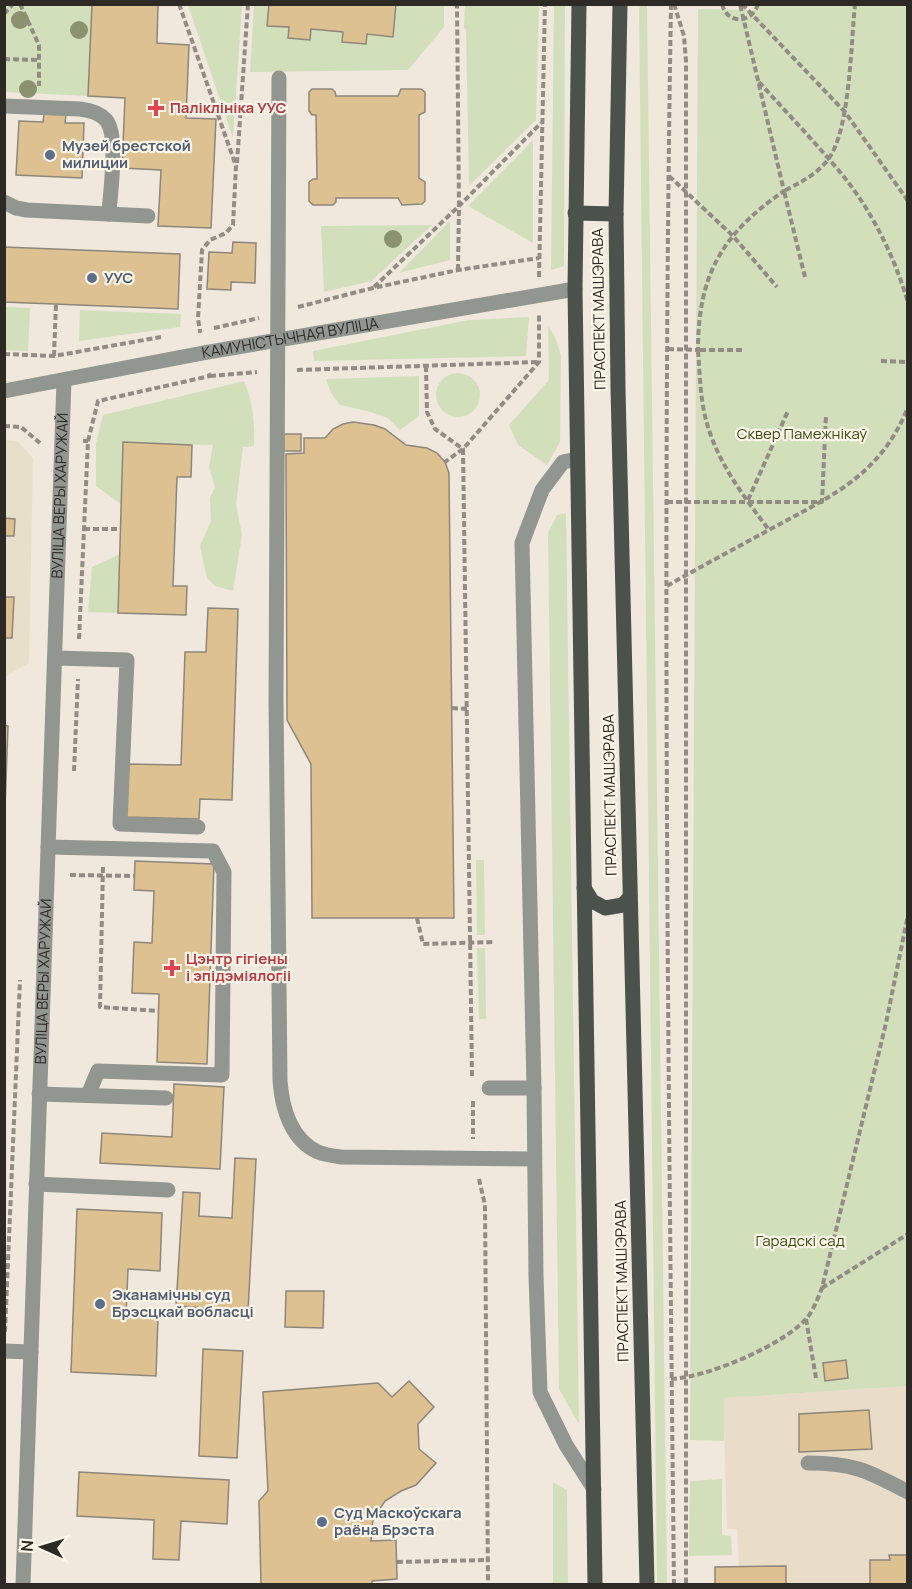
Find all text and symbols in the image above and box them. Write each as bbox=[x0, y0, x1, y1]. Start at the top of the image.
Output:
place label: Паліклініка УУС bbox=[170, 97, 287, 118]
marker: Паліклініка УУС bbox=[147, 99, 165, 117]
place label: Музей брестской милиции bbox=[62, 135, 191, 173]
marker: Музей брестской милиции bbox=[43, 148, 57, 162]
street label: ПРАСПЕКТ МАШЭРАВА bbox=[587, 228, 610, 390]
place label: УУС bbox=[104, 267, 133, 288]
marker: УУС bbox=[85, 271, 99, 285]
street label: КАМУНІСТЫЧНАЯ ВУЛІЦА bbox=[200, 312, 380, 363]
street label: ВУЛІЦА ВЕРЫ ХАРУЖАЙ bbox=[46, 412, 73, 579]
park label: Сквер Памежнікаў bbox=[737, 423, 867, 444]
street label: ПРАСПЕКТ МАШЭРАВА bbox=[598, 714, 621, 876]
street label: ВУЛІЦА ВЕРЫ ХАРУЖАЙ bbox=[30, 898, 56, 1065]
place label: Цэнтр гігіены і эпідэміялогіі bbox=[186, 948, 291, 986]
marker: Цэнтр гігіены і эпідэміялогіі bbox=[163, 959, 181, 977]
street label: ПРАСПЕКТ МАШЭРАВА bbox=[610, 1200, 633, 1362]
park label: Гарадскі сад bbox=[755, 1230, 845, 1251]
place label: Эканамічны суд Брэсцкай вобласці bbox=[112, 1284, 254, 1322]
marker: Эканамічны суд Брэсцкай вобласці bbox=[93, 1297, 107, 1311]
place label: Суд Маскоўскага раёна Брэста bbox=[334, 1502, 462, 1540]
marker: Суд Маскоўскага раёна Брэста bbox=[315, 1515, 329, 1529]
north arrow bbox=[12, 1517, 72, 1577]
text: N bbox=[16, 1539, 38, 1552]

